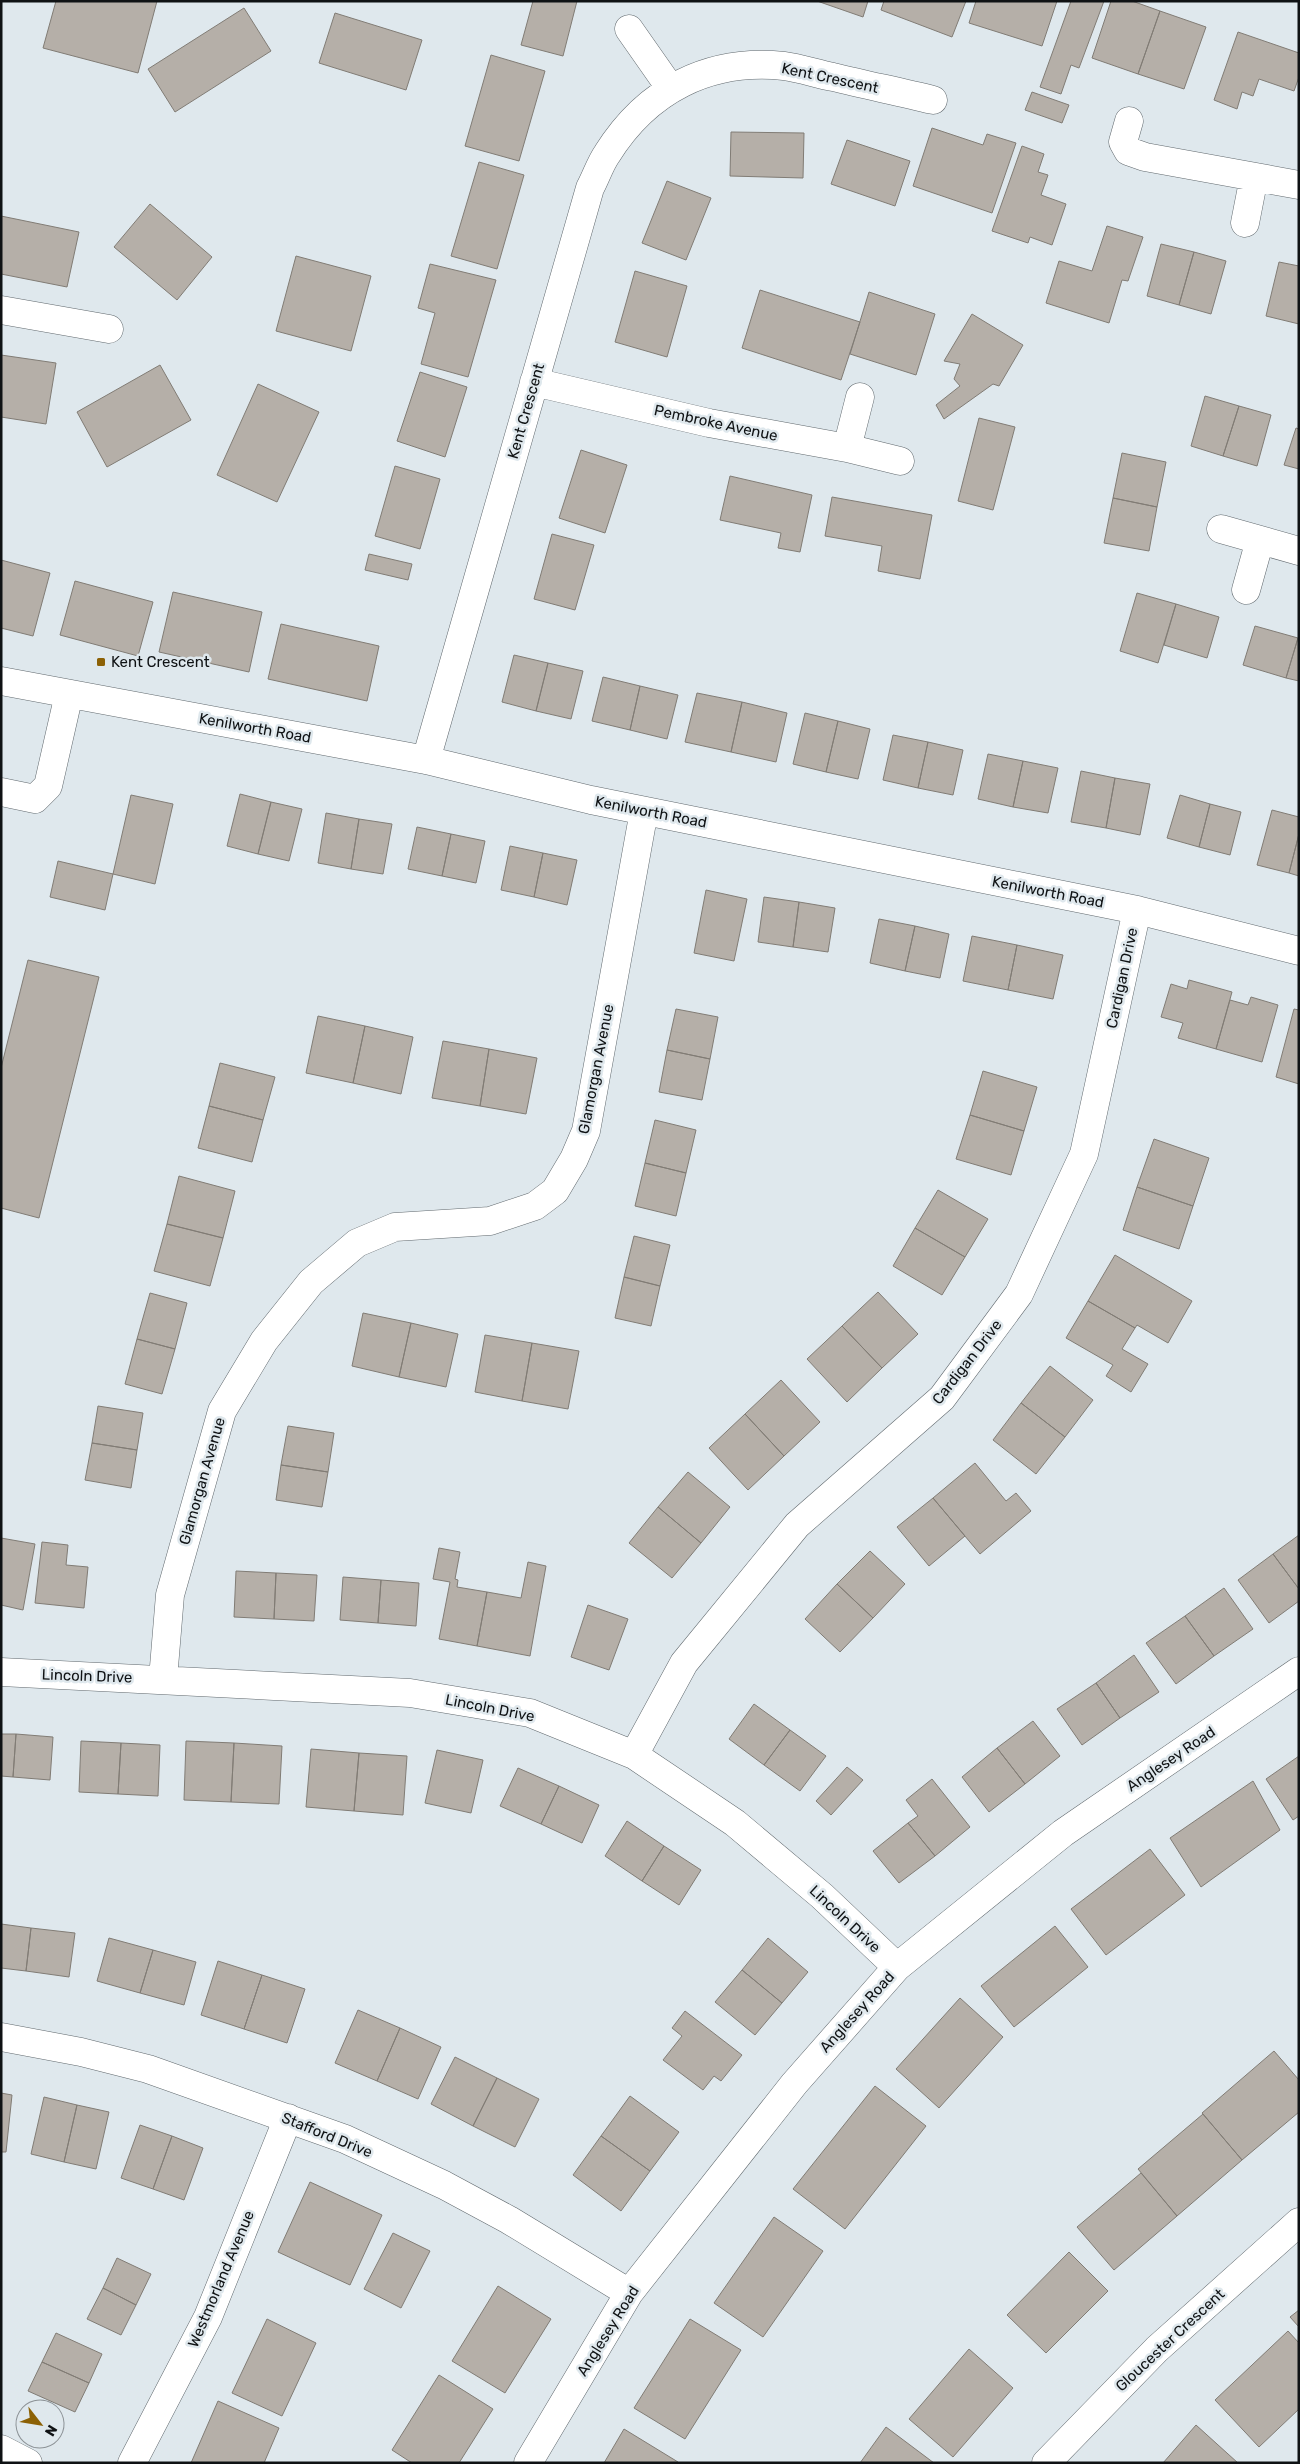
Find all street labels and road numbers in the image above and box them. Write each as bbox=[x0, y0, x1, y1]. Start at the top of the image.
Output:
street label: Kent Crescent bbox=[780, 59, 880, 97]
street label: Kent Crescent bbox=[504, 361, 548, 461]
street label: Pembroke Avenue bbox=[653, 401, 779, 445]
street label: Kenilworth Road bbox=[197, 709, 313, 747]
street label: Kenilworth Road bbox=[593, 792, 709, 832]
street label: Kenilworth Road bbox=[990, 872, 1106, 912]
street label: Cardigan Drive bbox=[1103, 926, 1141, 1030]
street label: Glamorgan Avenue bbox=[575, 1003, 617, 1135]
street label: Cardigan Drive bbox=[928, 1316, 1006, 1408]
street label: Glamorgan Avenue bbox=[175, 1415, 229, 1547]
street label: Lincoln Drive bbox=[41, 1665, 133, 1687]
street label: Lincoln Drive bbox=[444, 1691, 536, 1725]
street label: Anglesey Road bbox=[1123, 1723, 1219, 1795]
street label: Lincoln Drive bbox=[806, 1882, 884, 1956]
street label: Anglesey Road bbox=[816, 1968, 898, 2056]
street label: Stafford Drive bbox=[279, 2109, 375, 2161]
street label: Westmorland Avenue bbox=[184, 2208, 258, 2350]
street label: Anglesey Road bbox=[573, 2283, 643, 2379]
street label: Gloucester Crescent bbox=[1112, 2285, 1228, 2395]

